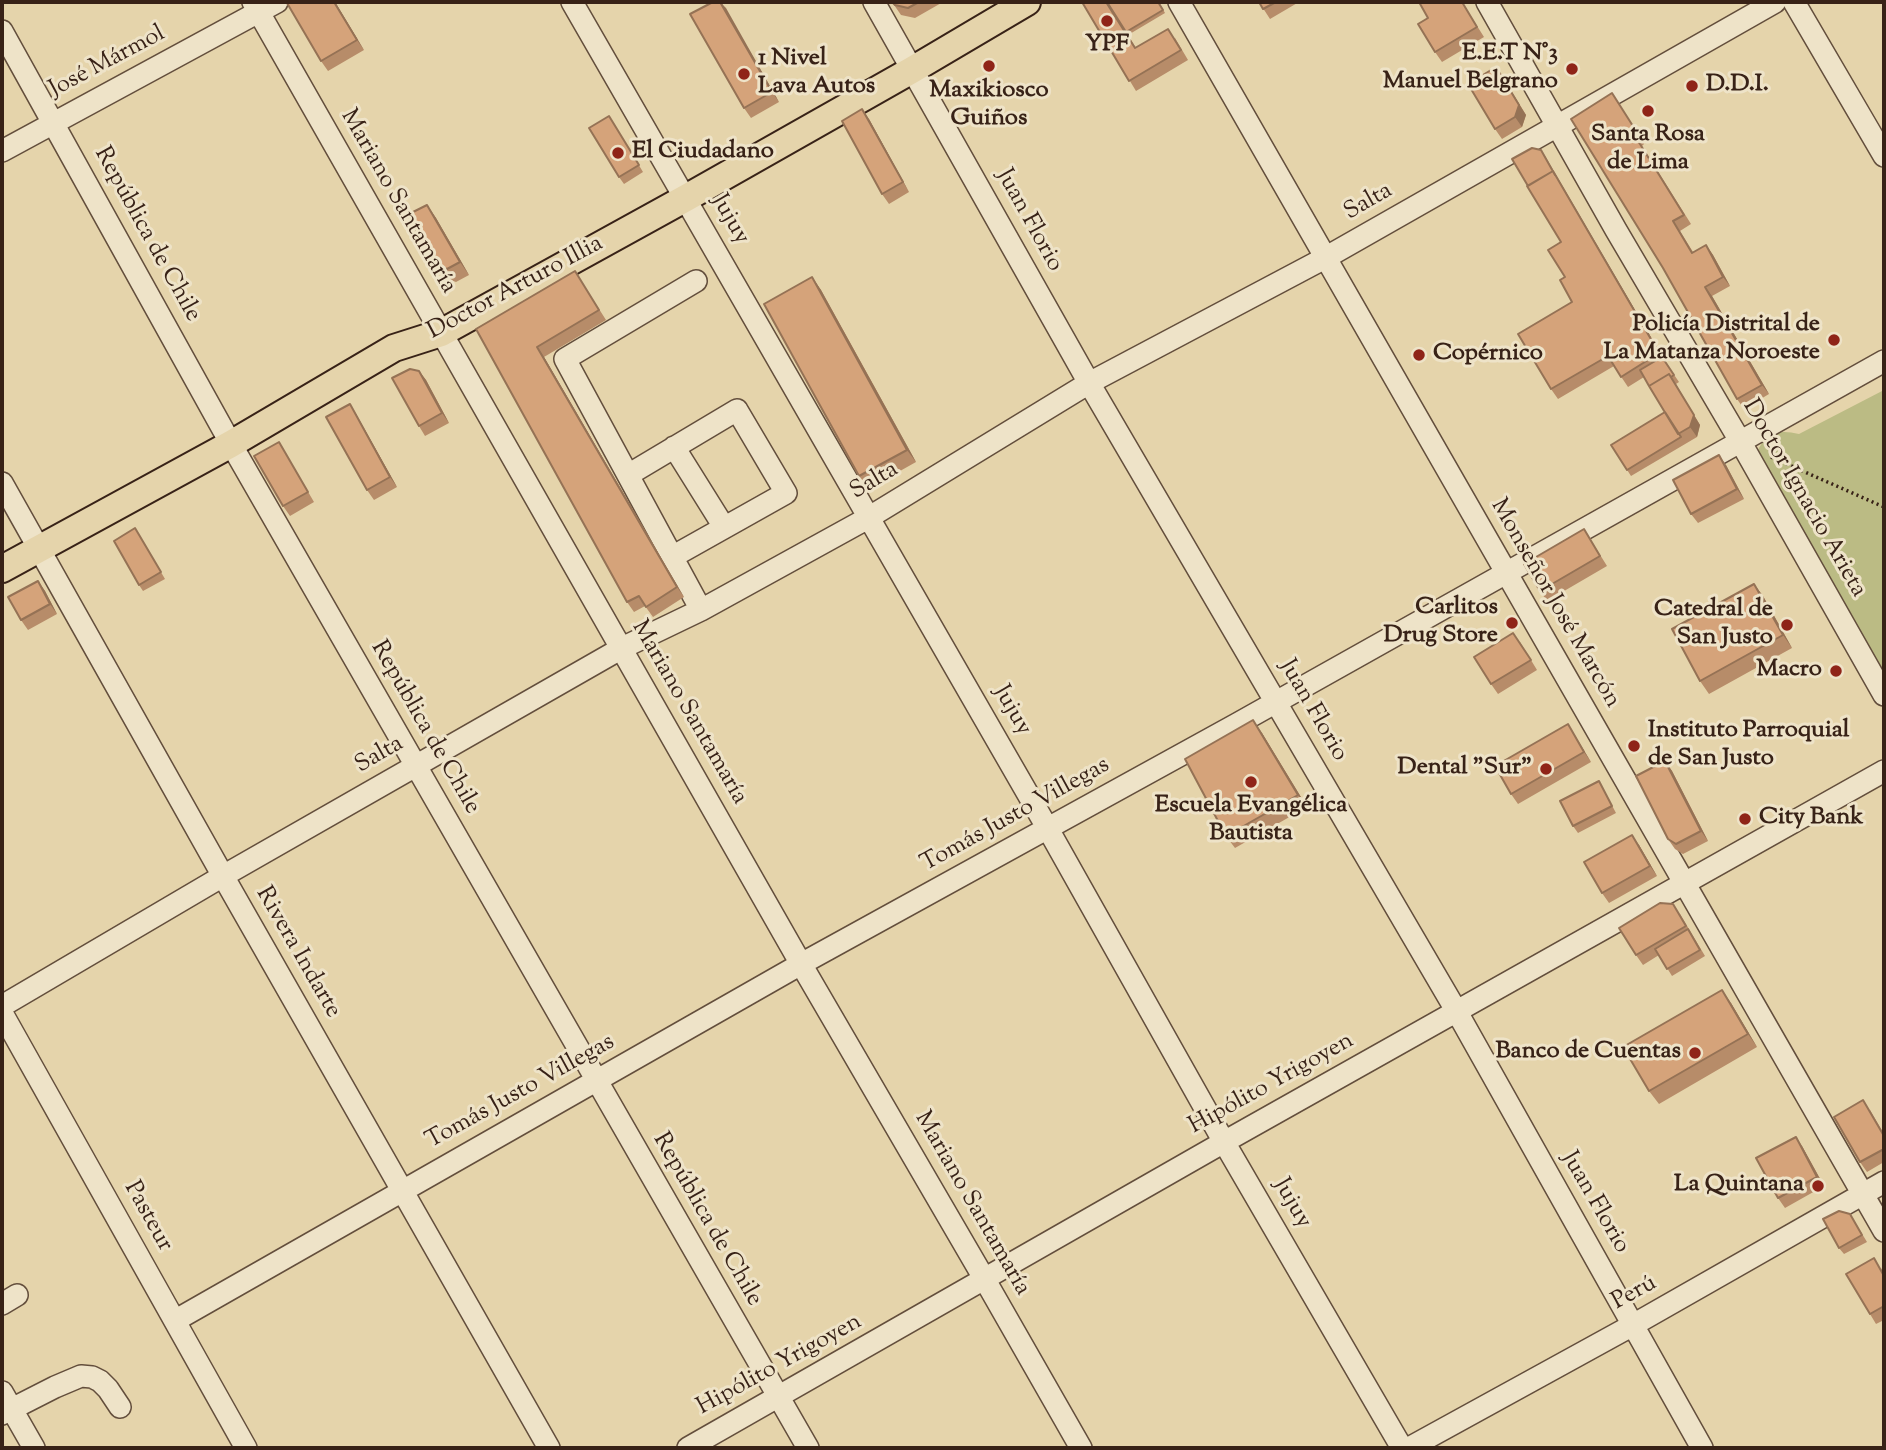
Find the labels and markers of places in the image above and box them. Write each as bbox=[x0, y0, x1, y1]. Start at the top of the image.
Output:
marker: YPF bbox=[1099, 13, 1115, 29]
place label: YPF bbox=[1085, 32, 1129, 60]
place label: E.E.T N°3 Manuel Belgrano bbox=[1383, 41, 1558, 97]
place label: 1 Nivel Lava Autos bbox=[758, 46, 875, 102]
marker: Maxikiosco Guiños bbox=[981, 58, 997, 74]
marker: E.E.T N°3 Manuel Belgrano bbox=[1564, 61, 1580, 77]
marker: 1 Nivel Lava Autos bbox=[736, 66, 752, 82]
place label: D.D.I. bbox=[1706, 72, 1769, 100]
place label: Maxikiosco Guiños bbox=[929, 78, 1049, 134]
marker: D.D.I. bbox=[1684, 78, 1700, 94]
marker: Santa Rosa de Lima bbox=[1640, 103, 1656, 119]
place label: Santa Rosa de Lima bbox=[1591, 122, 1705, 178]
place label: El Ciudadano bbox=[632, 139, 774, 167]
marker: El Ciudadano bbox=[610, 145, 626, 161]
place label: Policía Distrital de La Matanza Noroeste bbox=[1604, 312, 1820, 368]
marker: Policía Distrital de La Matanza Noroeste bbox=[1826, 332, 1842, 348]
place label: Copérnico bbox=[1433, 341, 1543, 369]
marker: Copérnico bbox=[1411, 347, 1427, 363]
place label: Carlitos Drug Store bbox=[1384, 595, 1498, 651]
place label: Catedral de San Justo bbox=[1654, 597, 1773, 653]
marker: Carlitos Drug Store bbox=[1504, 615, 1520, 631]
marker: Catedral de San Justo bbox=[1779, 617, 1795, 633]
place label: Macro bbox=[1756, 657, 1822, 685]
marker: Macro bbox=[1828, 663, 1844, 679]
place label: Instituto Parroquial de San Justo bbox=[1648, 718, 1850, 774]
marker: Instituto Parroquial de San Justo bbox=[1626, 738, 1642, 754]
place label: Dental "Sur" bbox=[1398, 755, 1532, 783]
marker: Dental "Sur" bbox=[1538, 761, 1554, 777]
marker: Escuela Evangélica Bautista bbox=[1243, 774, 1259, 790]
place label: Escuela Evangélica Bautista bbox=[1155, 793, 1347, 849]
place label: City Bank bbox=[1759, 805, 1863, 833]
marker: City Bank bbox=[1737, 811, 1753, 827]
place label: Banco de Cuentas bbox=[1496, 1039, 1681, 1067]
marker: Banco de Cuentas bbox=[1687, 1045, 1703, 1061]
place label: La Quintana bbox=[1674, 1172, 1804, 1200]
marker: La Quintana bbox=[1810, 1178, 1826, 1194]

